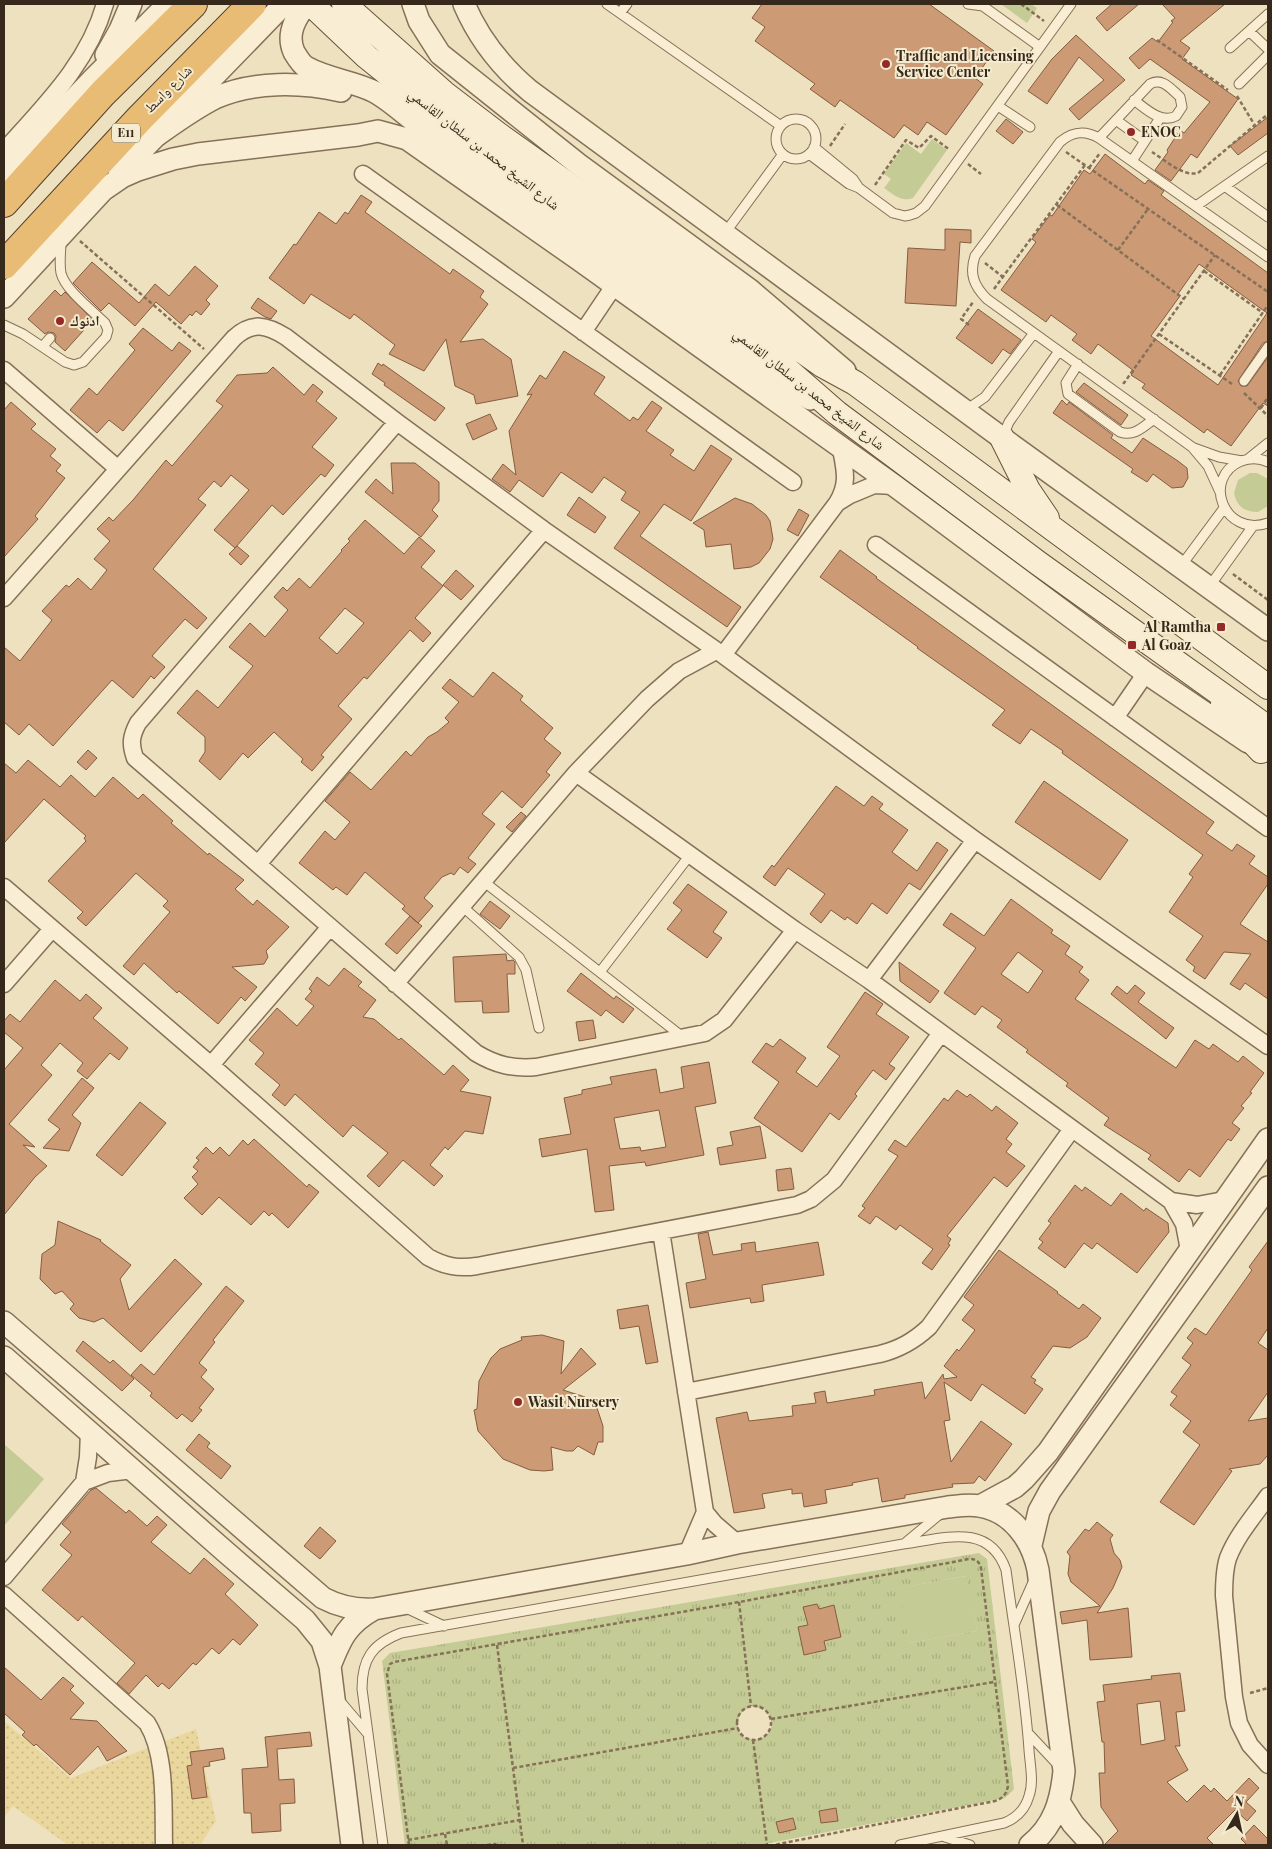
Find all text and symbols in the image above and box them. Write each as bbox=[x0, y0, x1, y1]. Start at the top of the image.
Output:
place label: Traffic and Licensing Service Center bbox=[896, 46, 1034, 81]
marker: Traffic and Licensing Service Center bbox=[880, 58, 892, 70]
street label: شارع واسط bbox=[140, 61, 196, 117]
street label: شارع الشيخ محمد بن سلطان القاسمي bbox=[403, 83, 564, 216]
place label: ENOC bbox=[1141, 122, 1181, 141]
road number: E11 bbox=[112, 124, 140, 142]
marker: ENOC bbox=[1125, 126, 1137, 138]
place label: ادنوك bbox=[70, 311, 99, 330]
marker: ادنوك bbox=[54, 315, 66, 327]
street label: شارع الشيخ محمد بن سلطان القاسمي bbox=[728, 323, 889, 456]
place label: Al Ramtha bbox=[1143, 617, 1212, 636]
marker: Al Ramtha bbox=[1215, 621, 1227, 633]
place label: Al Goaz bbox=[1141, 635, 1191, 654]
marker: Al Goaz bbox=[1126, 639, 1138, 651]
place label: Wasit Nursery bbox=[527, 1392, 620, 1411]
marker: Wasit Nursery bbox=[512, 1396, 524, 1408]
north arrow bbox=[1212, 1789, 1262, 1839]
text: N bbox=[1233, 1790, 1246, 1811]

